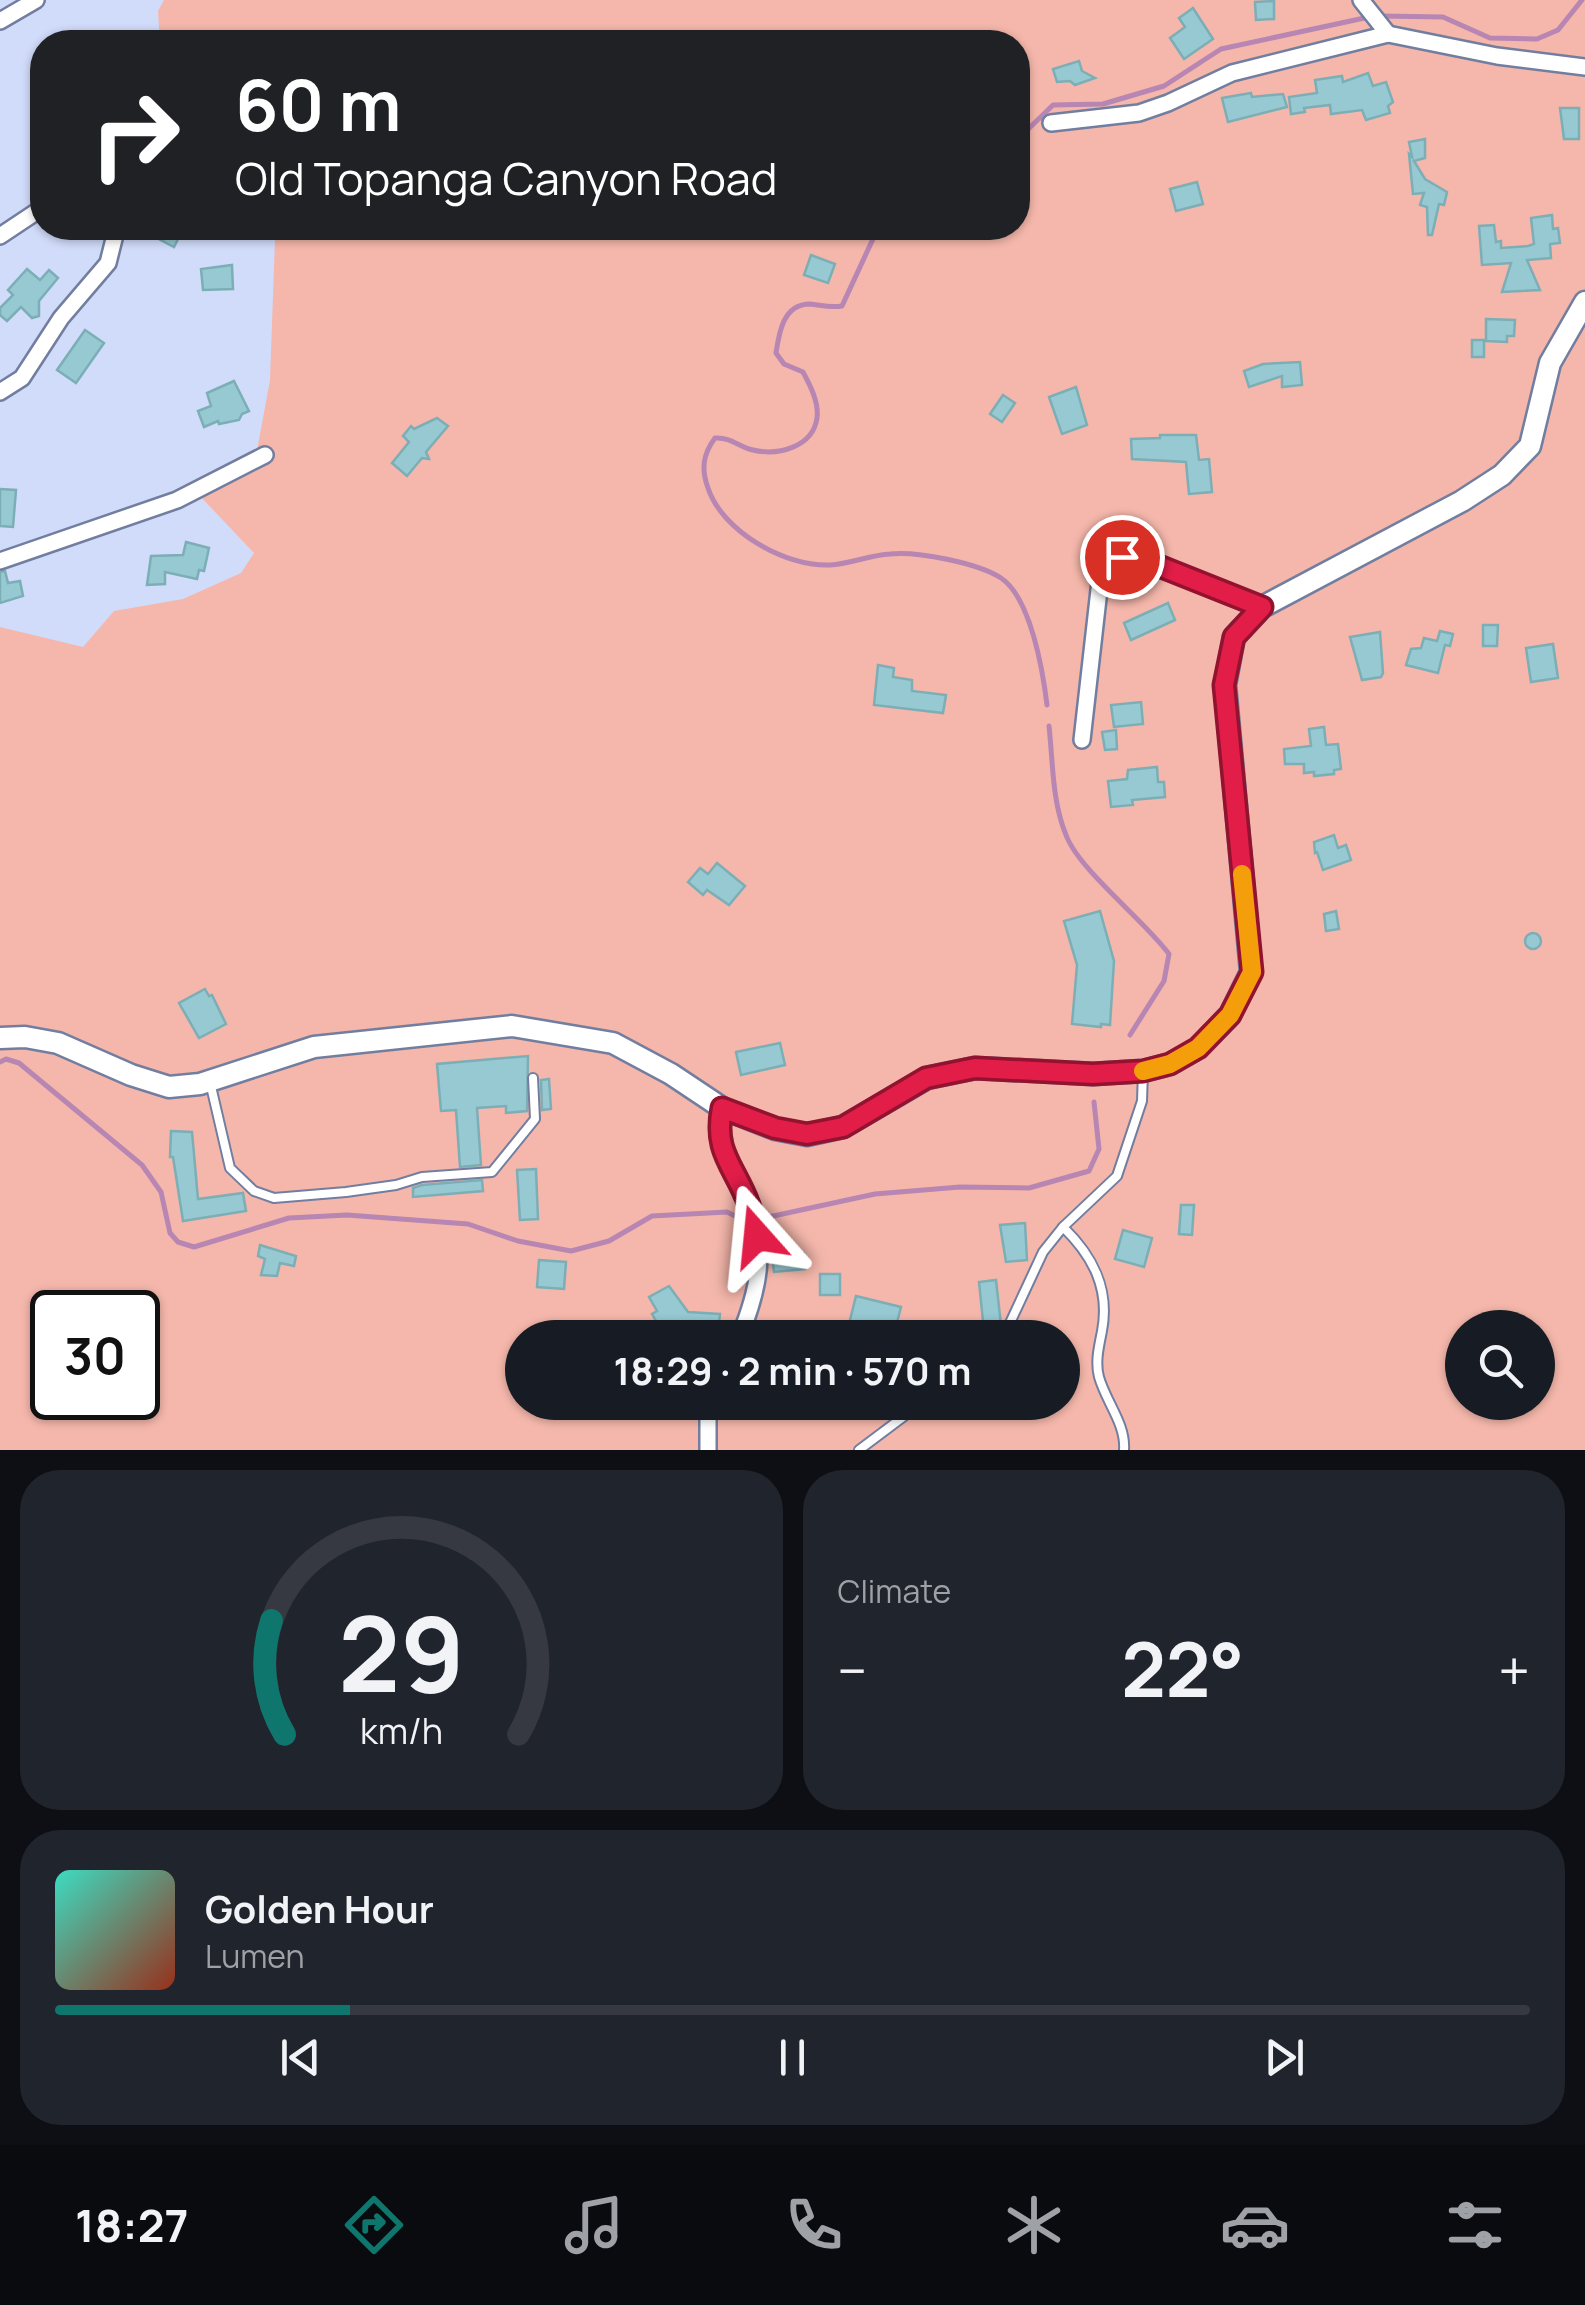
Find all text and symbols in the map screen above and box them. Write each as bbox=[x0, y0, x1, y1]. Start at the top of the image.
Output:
text: 60 m bbox=[235, 56, 402, 152]
icon: right bbox=[70, 70, 200, 200]
text: Old Topanga Canyon Road bbox=[235, 147, 777, 209]
pin bbox=[1080, 515, 1165, 600]
icon: arrive bbox=[1095, 530, 1150, 585]
position arrow bbox=[705, 1184, 809, 1288]
speed limit sign: 30 bbox=[30, 1290, 160, 1420]
map controls bbox=[1445, 1310, 1555, 1420]
button: search bbox=[1445, 1310, 1555, 1420]
text: 18:29 · 2 min · 570 m bbox=[614, 1344, 971, 1396]
text: Climate bbox=[838, 1569, 951, 1613]
text: 29 bbox=[338, 1581, 465, 1723]
text: 22° bbox=[1121, 1617, 1244, 1720]
text: − bbox=[838, 1632, 867, 1708]
text: + bbox=[1498, 1632, 1530, 1708]
text: km/h bbox=[360, 1706, 443, 1755]
text: Golden Hour bbox=[205, 1882, 434, 1934]
text: Lumen bbox=[205, 1934, 305, 1978]
icon: previous bbox=[273, 2030, 328, 2085]
icon: pause bbox=[765, 2030, 820, 2085]
icon: next bbox=[1257, 2030, 1312, 2085]
icon: directions bbox=[339, 2190, 409, 2260]
icon: music bbox=[559, 2190, 629, 2260]
icon: phone bbox=[779, 2190, 849, 2260]
icon: climate bbox=[999, 2190, 1069, 2260]
icon: car bbox=[1220, 2190, 1290, 2260]
icon: filters bbox=[1440, 2190, 1510, 2260]
text: 18:27 bbox=[75, 2194, 189, 2256]

